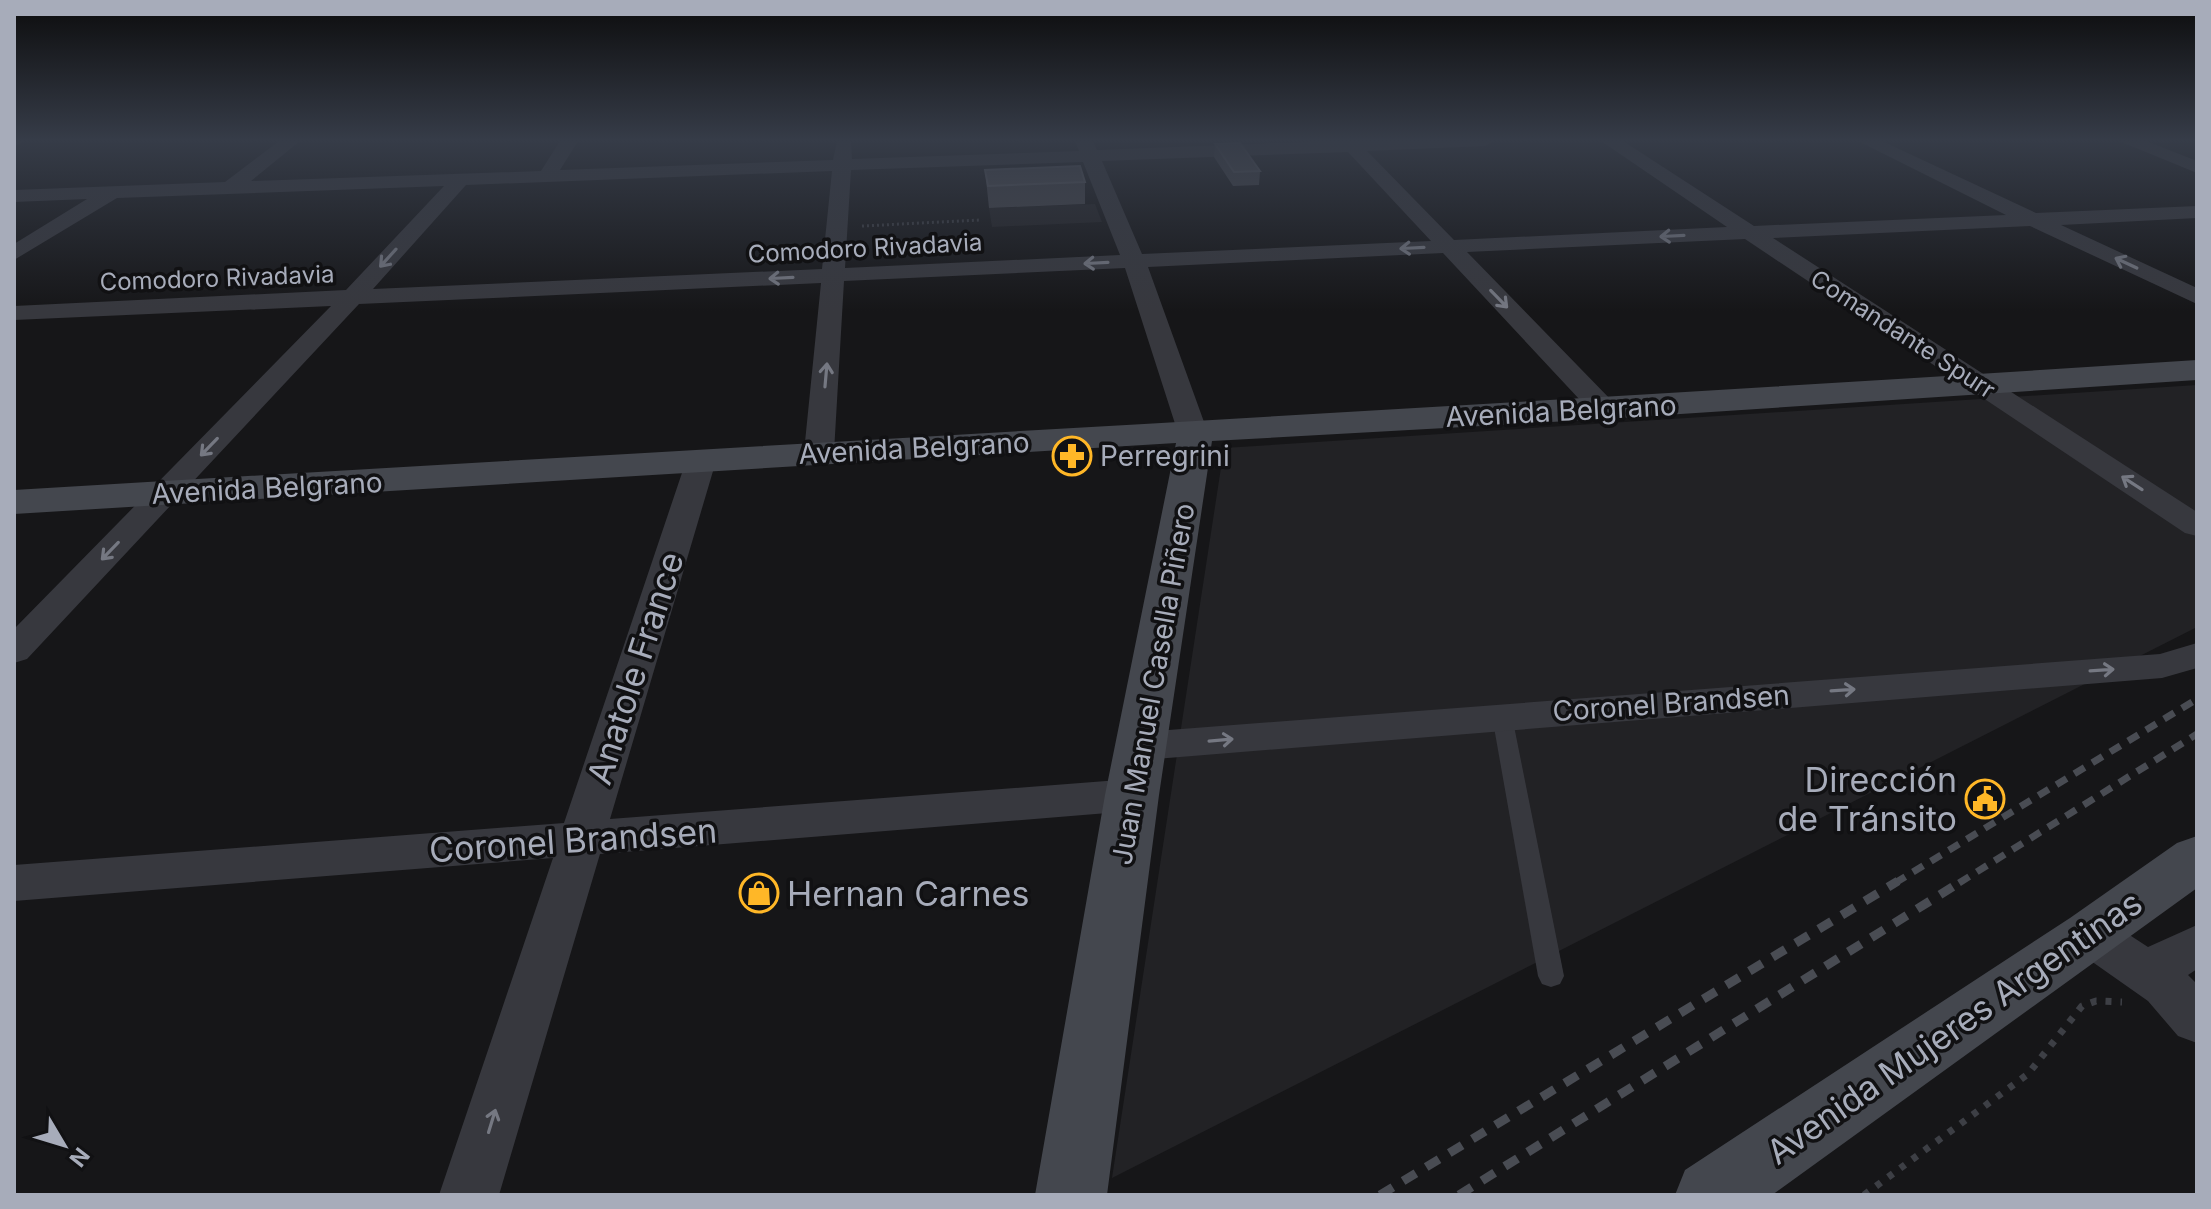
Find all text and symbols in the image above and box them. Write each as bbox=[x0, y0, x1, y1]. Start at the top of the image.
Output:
street label: Comodoro Rivadavia bbox=[747, 227, 983, 269]
one-way arrow bbox=[1659, 229, 1686, 244]
one-way arrow bbox=[1399, 241, 1426, 256]
one-way arrow bbox=[379, 247, 397, 267]
one-way arrow bbox=[1083, 255, 1110, 270]
one-way arrow bbox=[2115, 255, 2139, 270]
street label: Comodoro Rivadavia bbox=[99, 259, 335, 297]
street label: Comandante Spurr bbox=[1805, 264, 2001, 404]
one-way arrow bbox=[768, 270, 795, 285]
one-way arrow bbox=[1489, 289, 1508, 308]
one-way arrow bbox=[819, 362, 834, 388]
street label: Avenida Belgrano bbox=[1445, 388, 1677, 434]
street label: Avenida Belgrano bbox=[798, 425, 1030, 471]
pharmacy icon: Perregrini bbox=[1051, 435, 1093, 477]
one-way arrow bbox=[200, 437, 219, 457]
place label: Perregrini bbox=[1100, 439, 1230, 473]
street label: Avenida Belgrano bbox=[151, 465, 383, 511]
one-way arrow bbox=[2121, 474, 2143, 491]
street label: Juan Manuel Casella Piñero bbox=[1104, 501, 1202, 867]
one-way arrow bbox=[101, 540, 120, 560]
street label: Anatole France bbox=[578, 547, 692, 789]
one-way arrow bbox=[2088, 662, 2115, 677]
street label: Coronel Brandsen bbox=[1551, 678, 1791, 728]
one-way arrow bbox=[1829, 682, 1856, 697]
one-way arrow bbox=[1207, 732, 1234, 747]
place label: Dirección de Tránsito bbox=[1777, 759, 1957, 839]
public building icon: Dirección de Tránsito bbox=[1964, 778, 2006, 820]
street label: Coronel Brandsen bbox=[428, 809, 718, 871]
shop icon: Hernan Carnes bbox=[738, 872, 780, 914]
place label: Hernan Carnes bbox=[787, 873, 1029, 914]
street label: Avenida Mujeres Argentinas bbox=[1759, 882, 2149, 1172]
north arrow bbox=[24, 1105, 104, 1185]
one-way arrow bbox=[485, 1108, 500, 1134]
text: N bbox=[64, 1143, 95, 1172]

